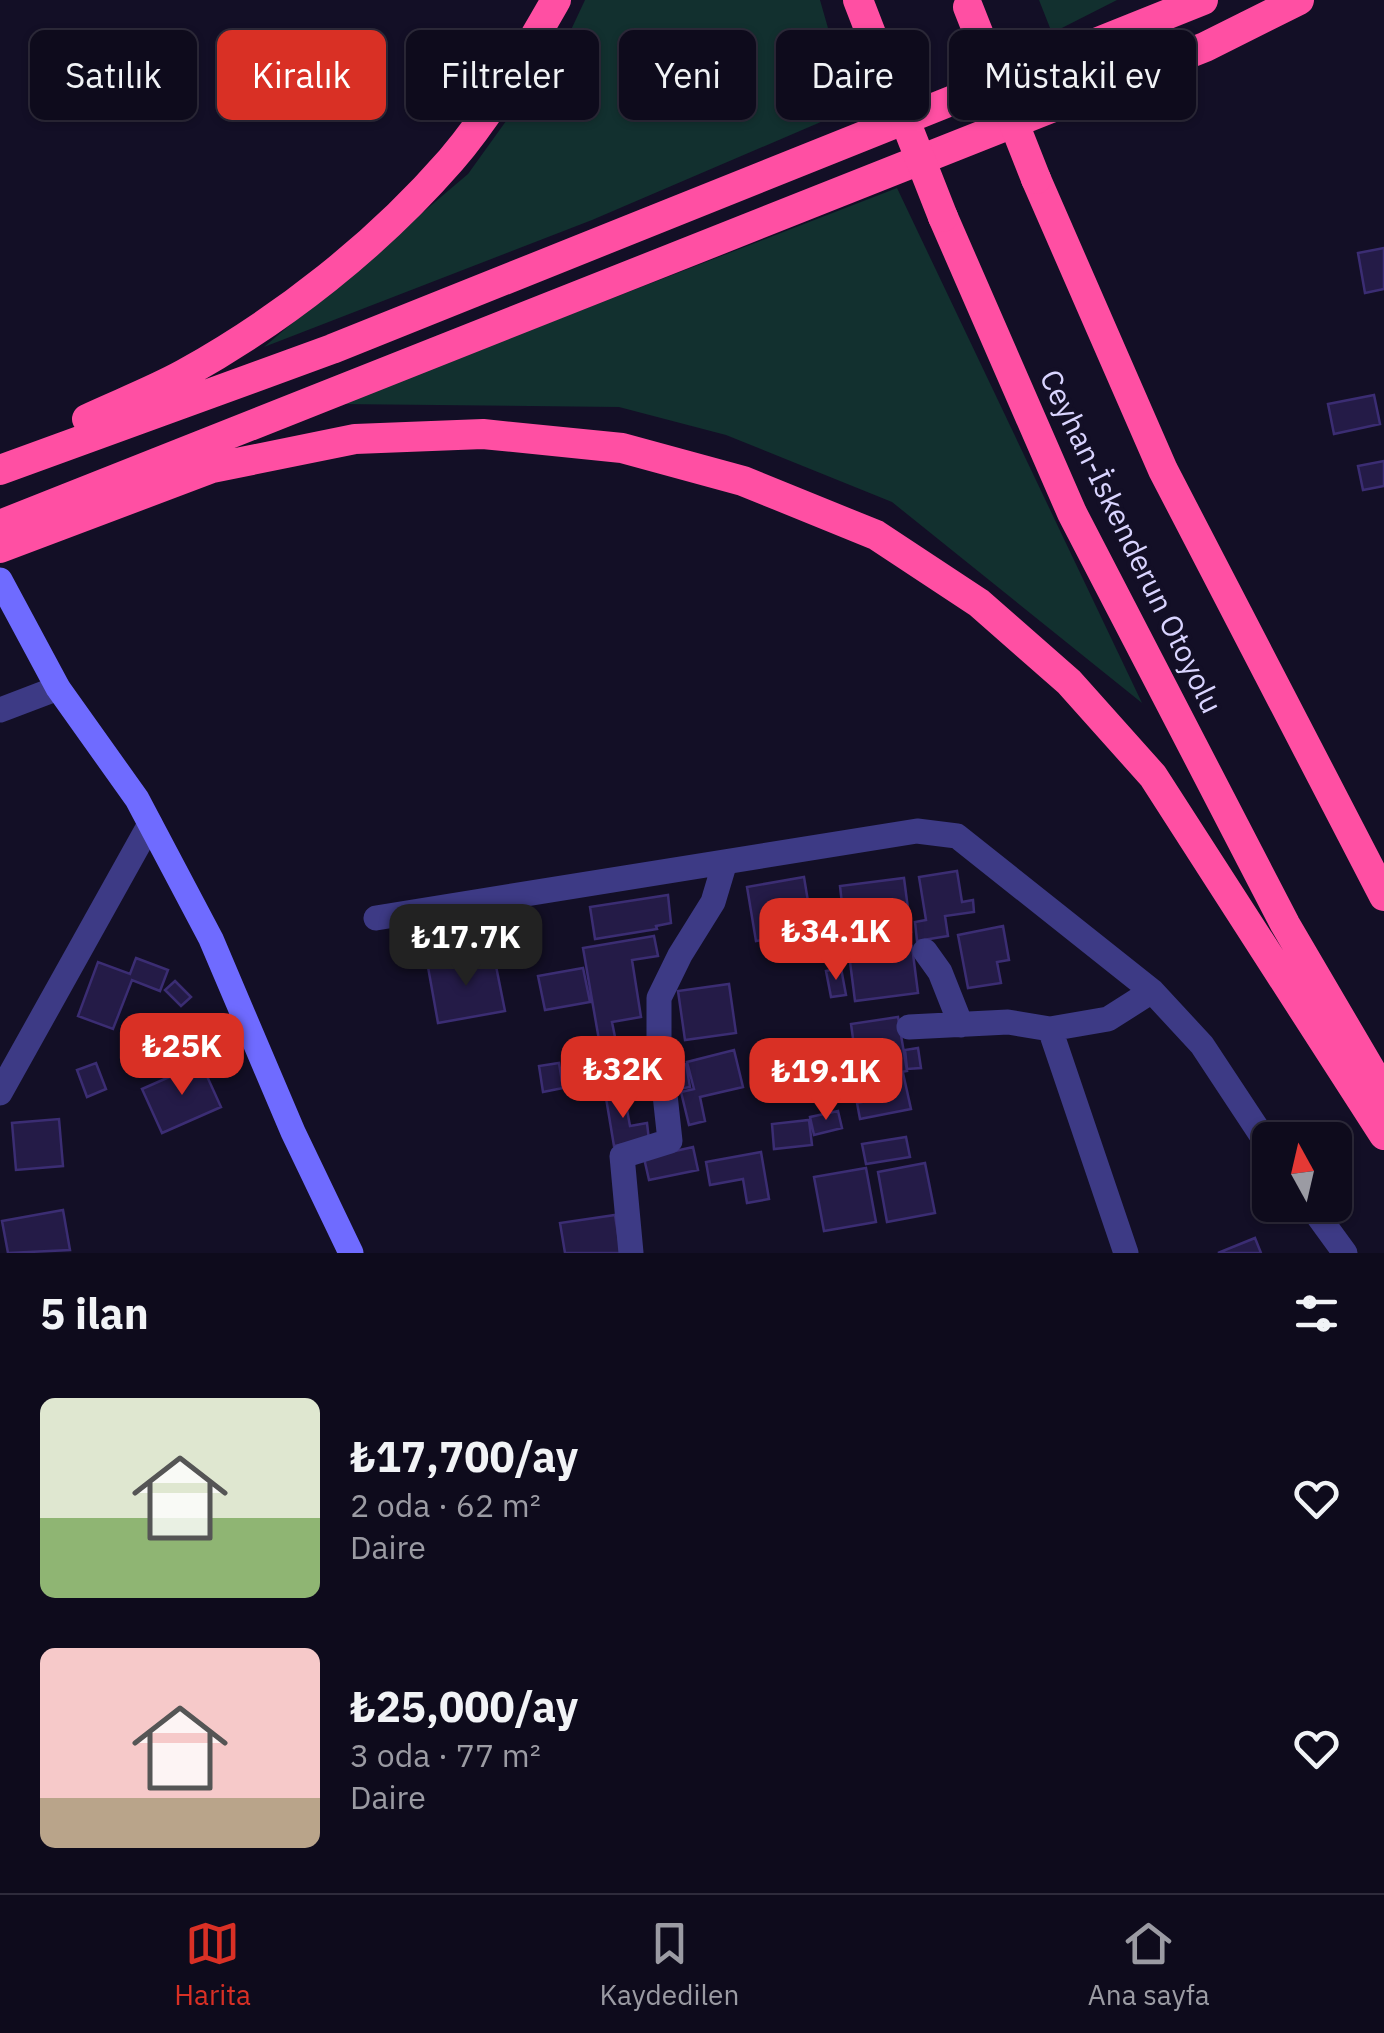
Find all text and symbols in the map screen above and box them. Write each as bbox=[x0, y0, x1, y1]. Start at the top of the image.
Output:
chip: Satılık bbox=[30, 30, 197, 120]
chip: Kiralık bbox=[217, 30, 386, 120]
chip: Filtreler bbox=[406, 30, 599, 120]
chip: Yeni bbox=[619, 30, 756, 120]
chip: Daire bbox=[776, 30, 929, 120]
chip: Müstakil ev bbox=[949, 30, 1196, 120]
street label: Ceyhan-İskenderun Otoyolu bbox=[1032, 363, 1232, 719]
pin: ₺34.1K bbox=[755, 898, 917, 983]
pin: ₺17.7K bbox=[385, 904, 547, 989]
text: ₺34.1K bbox=[781, 909, 891, 951]
text: ₺17.7K bbox=[411, 915, 521, 957]
pin: ₺25K bbox=[123, 1013, 241, 1098]
text: ₺25K bbox=[142, 1024, 222, 1066]
pin: ₺32K bbox=[564, 1036, 682, 1121]
pin: ₺19.1K bbox=[745, 1038, 907, 1123]
text: ₺32K bbox=[583, 1047, 663, 1089]
text: ₺19.1K bbox=[771, 1049, 881, 1091]
north arrow bbox=[1252, 1122, 1352, 1222]
map controls bbox=[1252, 1122, 1352, 1222]
text: 5 ilan bbox=[40, 1286, 149, 1341]
icon: filters bbox=[1289, 1286, 1344, 1341]
text: ₺17,700/ay bbox=[350, 1429, 578, 1484]
icon: home bbox=[120, 1438, 240, 1558]
icon: heart bbox=[1289, 1471, 1344, 1526]
text: 2 oda · 62 m² bbox=[350, 1484, 541, 1526]
text: Daire bbox=[350, 1526, 426, 1568]
text: ₺25,000/ay bbox=[350, 1679, 578, 1734]
icon: home bbox=[120, 1688, 240, 1808]
icon: heart bbox=[1289, 1721, 1344, 1776]
text: 3 oda · 77 m² bbox=[350, 1734, 541, 1776]
text: Daire bbox=[350, 1776, 426, 1818]
tab: Harita bbox=[174, 1916, 251, 2013]
tab: Kaydedilen bbox=[600, 1916, 739, 2013]
tab: Ana sayfa bbox=[1088, 1916, 1210, 2013]

